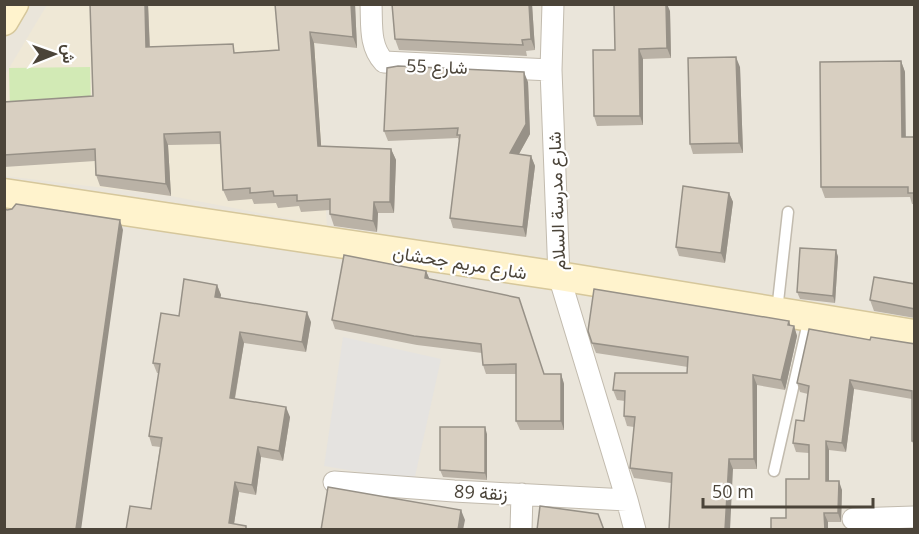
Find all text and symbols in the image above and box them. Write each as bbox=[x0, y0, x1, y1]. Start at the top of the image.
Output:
north arrow bbox=[24, 24, 84, 84]
text: ش bbox=[58, 44, 80, 64]
street label: شارع 55 bbox=[406, 53, 468, 80]
street label: شارع مدرسة السلام bbox=[542, 131, 571, 271]
street label: شارع مريم جحشان bbox=[391, 240, 529, 285]
scale bar bbox=[703, 471, 872, 509]
street label: زنقة 89 bbox=[454, 479, 508, 505]
text: 50 m bbox=[712, 479, 754, 503]

